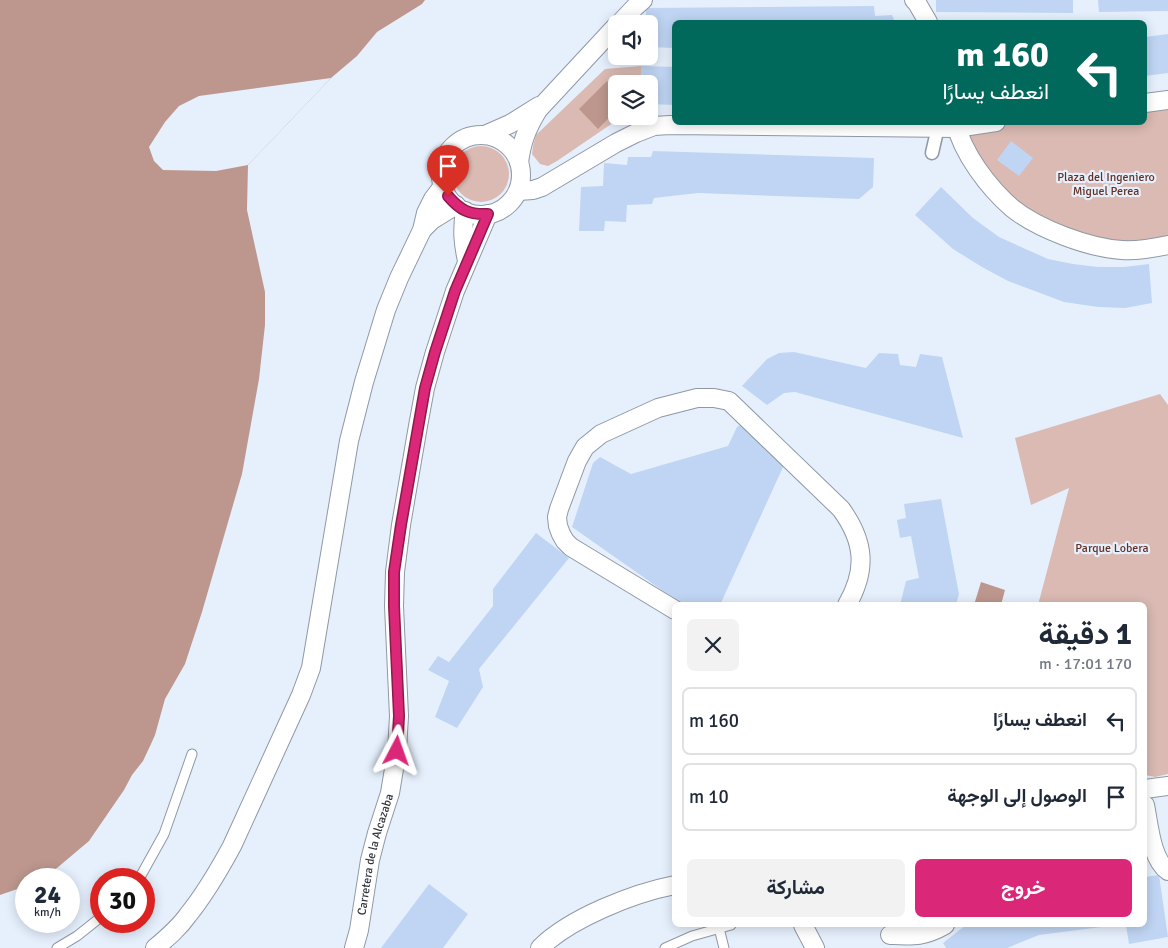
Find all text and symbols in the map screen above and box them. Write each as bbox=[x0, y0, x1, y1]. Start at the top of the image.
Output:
map controls bbox=[608, 15, 658, 125]
button: sound bbox=[608, 15, 658, 65]
text: 160 m bbox=[956, 33, 1049, 76]
icon: left bbox=[1067, 40, 1132, 105]
button: layers bbox=[608, 75, 658, 125]
text: انعطف يسارًا bbox=[943, 78, 1049, 105]
pin bbox=[427, 145, 469, 196]
icon: arrive bbox=[434, 152, 462, 180]
park label: Plaza del Ingeniero Miguel Perea bbox=[1057, 170, 1155, 199]
park label: Parque Lobera bbox=[1075, 541, 1149, 556]
text: 1 دقيقة bbox=[1038, 616, 1132, 653]
button: close bbox=[687, 619, 739, 671]
text: 170 m · 17:01 bbox=[1039, 654, 1132, 674]
icon: left bbox=[1102, 707, 1130, 735]
text: انعطف يسارًا bbox=[993, 708, 1087, 732]
text: 160 m bbox=[689, 709, 739, 733]
position arrow bbox=[370, 724, 422, 776]
icon: arrive bbox=[1102, 783, 1130, 811]
text: الوصول إلى الوجهة bbox=[947, 784, 1087, 808]
text: 10 m bbox=[689, 785, 729, 809]
street label: Carretera de la Alcazaba bbox=[354, 792, 397, 916]
button: مشاركة bbox=[687, 859, 905, 917]
button: خروج bbox=[915, 859, 1132, 917]
speed limit sign: 30 bbox=[90, 868, 155, 933]
text: 24 bbox=[34, 879, 61, 910]
text: km/h bbox=[34, 905, 61, 920]

